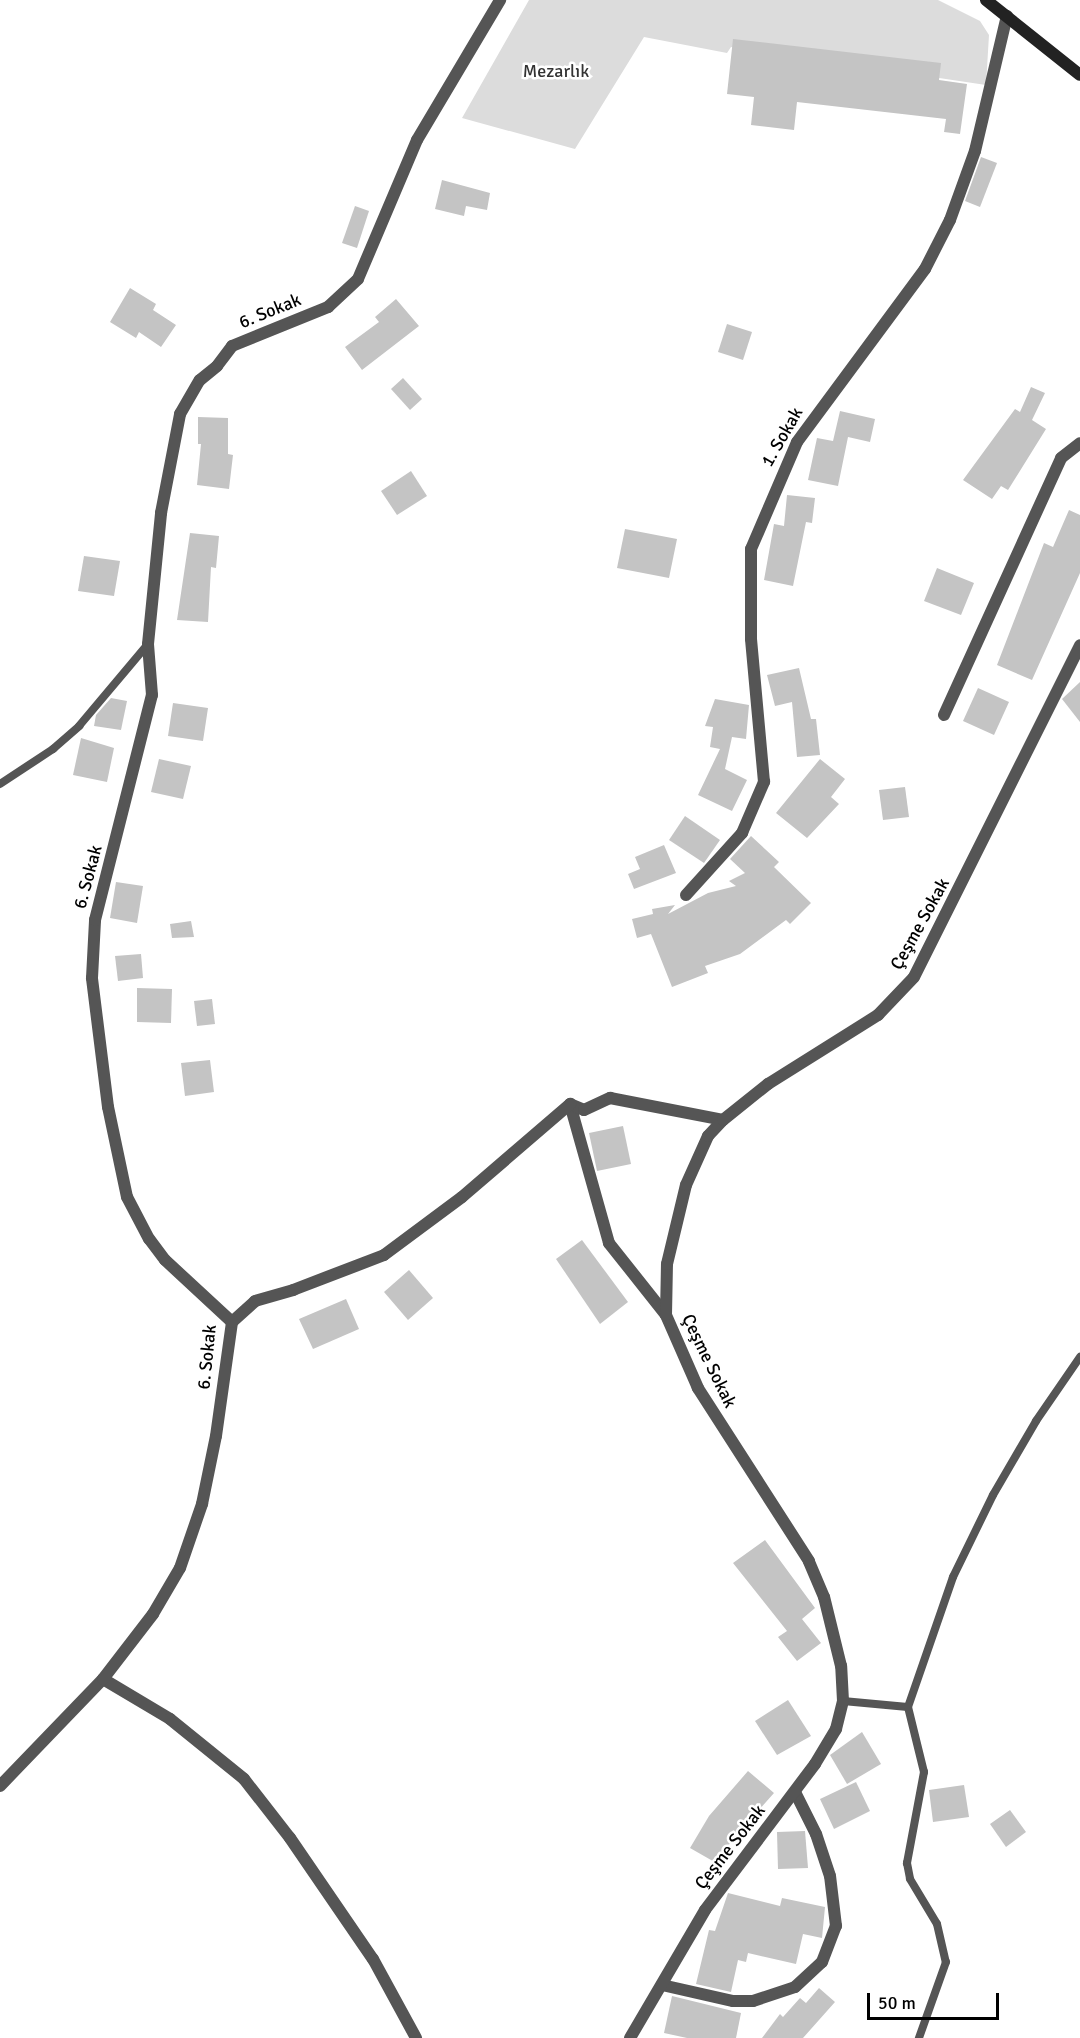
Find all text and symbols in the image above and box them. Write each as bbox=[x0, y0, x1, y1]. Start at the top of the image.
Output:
park label: Mezarlık bbox=[523, 60, 589, 82]
street label: 6. Sokak bbox=[236, 289, 304, 333]
street label: 1. Sokak bbox=[756, 403, 808, 471]
street label: 6. Sokak bbox=[69, 843, 107, 911]
street label: Çeşme Sokak bbox=[886, 874, 954, 974]
street label: Çeşme Sokak bbox=[677, 1311, 741, 1411]
street label: 6. Sokak bbox=[193, 1324, 221, 1390]
street label: Çeşme Sokak bbox=[690, 1800, 770, 1894]
scale bar bbox=[870, 1981, 1002, 2019]
text: 50 m bbox=[878, 1992, 916, 2014]

